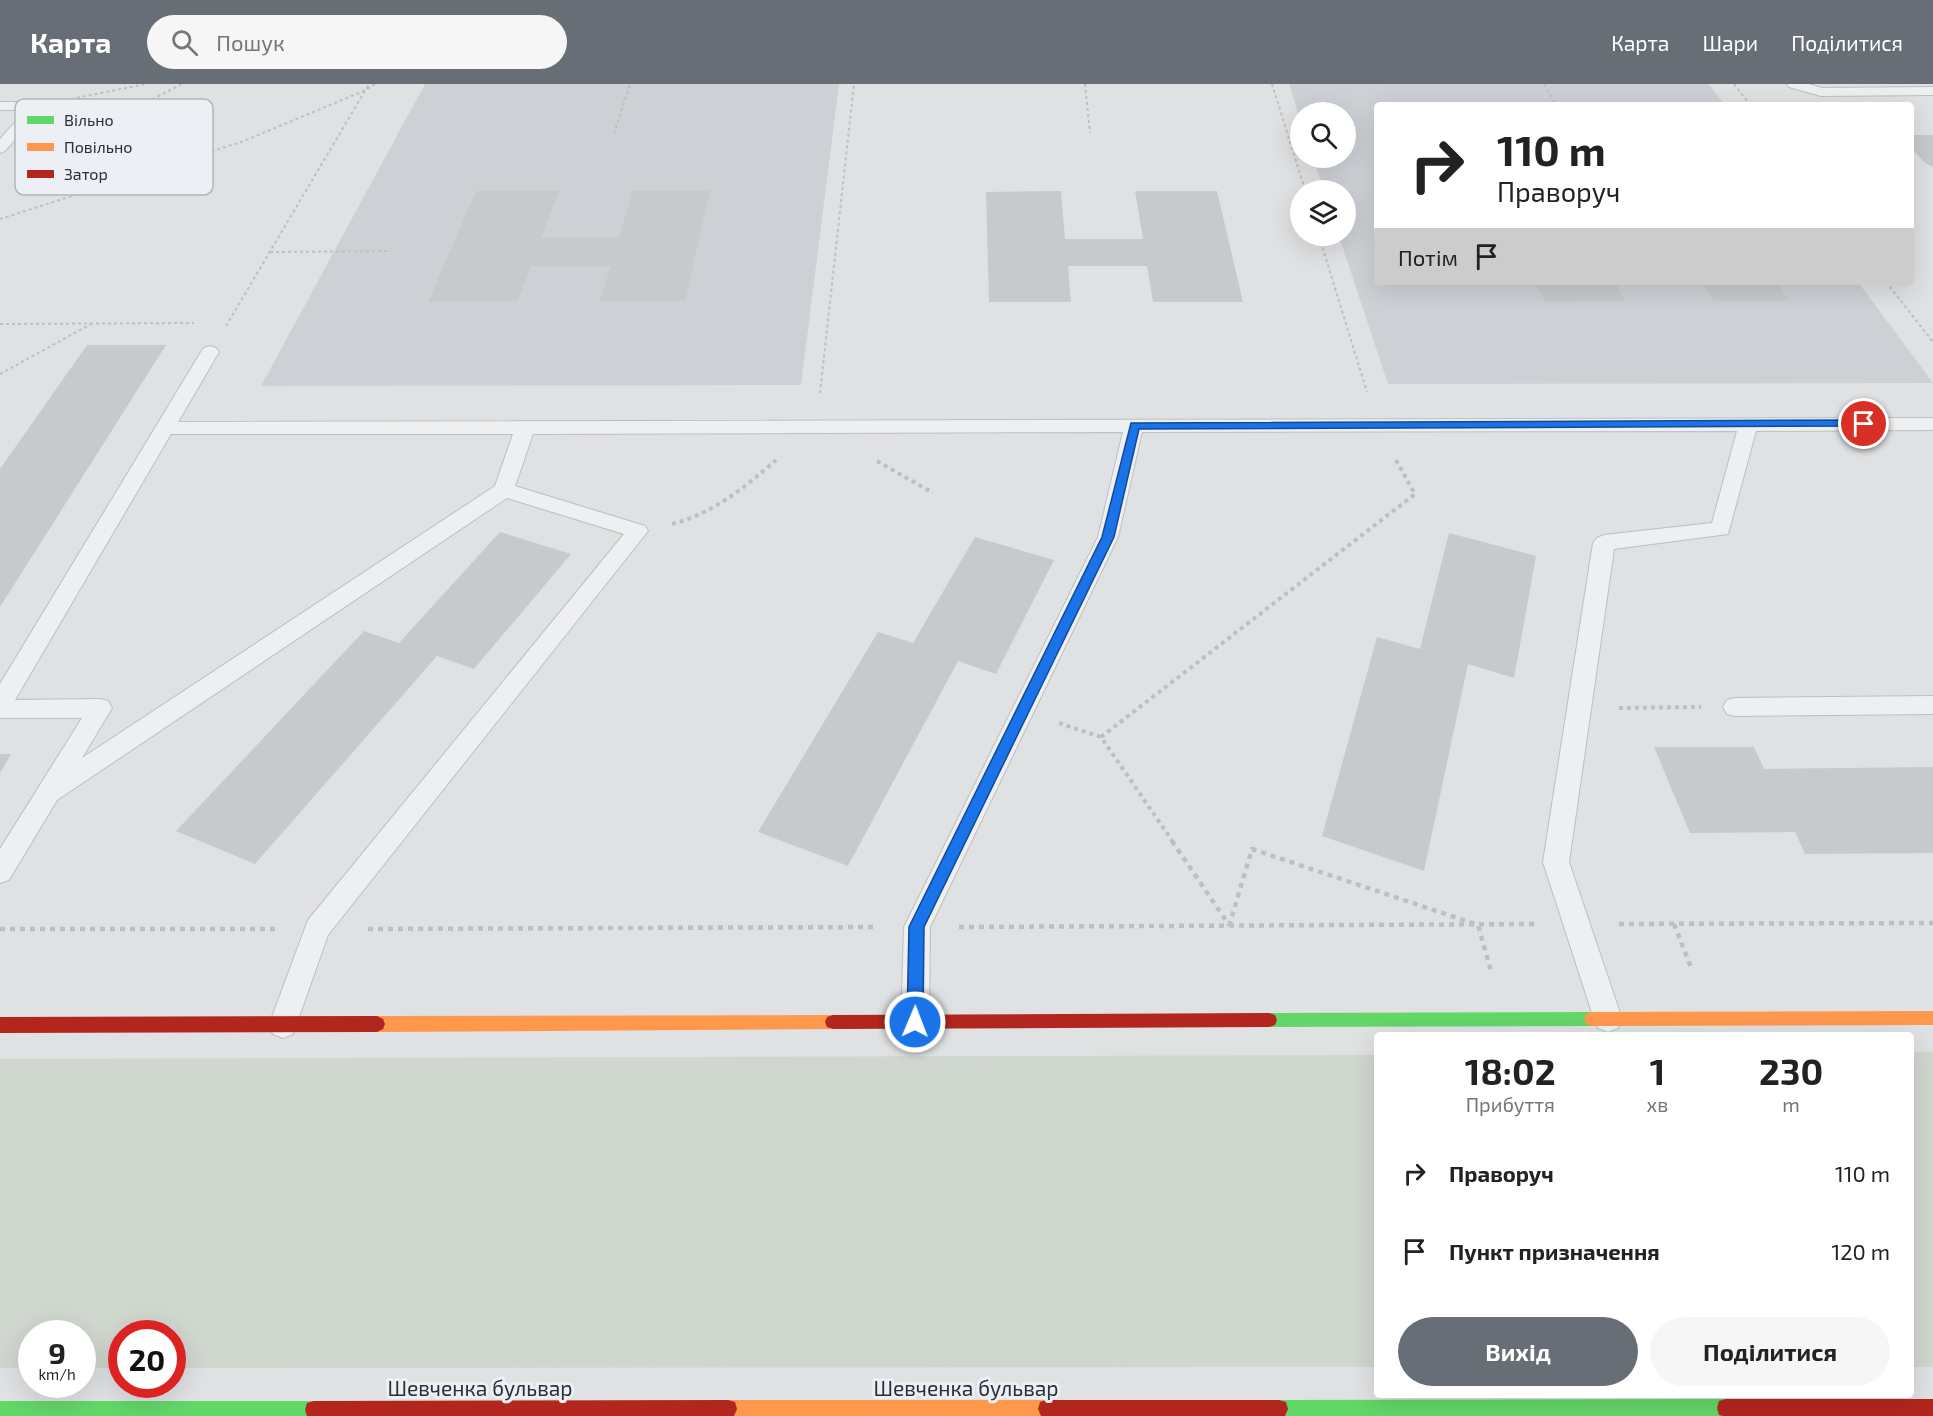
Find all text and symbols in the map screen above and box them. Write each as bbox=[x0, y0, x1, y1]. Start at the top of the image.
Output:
search box bbox=[147, 15, 567, 69]
text: Карта bbox=[30, 25, 111, 59]
icon: search bbox=[168, 26, 201, 59]
text: Пошук bbox=[216, 29, 285, 55]
text: Карта bbox=[1611, 30, 1669, 55]
text: Шари bbox=[1702, 30, 1758, 55]
text: Поділитися bbox=[1791, 30, 1903, 55]
legend bbox=[15, 99, 213, 195]
map controls bbox=[1290, 102, 1356, 246]
button: search bbox=[1290, 102, 1356, 168]
text: Вільно bbox=[64, 110, 114, 129]
text: 110 m bbox=[1497, 124, 1606, 174]
icon: right bbox=[1398, 126, 1476, 204]
text: Повільно bbox=[64, 137, 132, 156]
text: Затор bbox=[64, 164, 108, 183]
text: Праворуч bbox=[1497, 175, 1620, 207]
button: layers bbox=[1290, 180, 1356, 246]
icon: arrive bbox=[1470, 240, 1503, 273]
text: Потім bbox=[1398, 244, 1458, 270]
pin bbox=[1838, 398, 1889, 449]
icon: arrive bbox=[1847, 407, 1880, 440]
position arrow bbox=[883, 990, 947, 1054]
text: 18:02 bbox=[1465, 1049, 1556, 1092]
text: 1 bbox=[1650, 1049, 1665, 1092]
text: 230 bbox=[1759, 1049, 1823, 1092]
text: Прибуття bbox=[1466, 1092, 1555, 1116]
text: хв bbox=[1647, 1092, 1668, 1116]
text: m bbox=[1782, 1092, 1800, 1116]
icon: right bbox=[1398, 1157, 1431, 1190]
text: Праворуч bbox=[1449, 1160, 1554, 1186]
text: 110 m bbox=[1835, 1160, 1890, 1186]
icon: arrive bbox=[1398, 1235, 1431, 1268]
text: Пункт призначення bbox=[1449, 1238, 1660, 1264]
text: 120 m bbox=[1831, 1238, 1890, 1264]
button: Вихід bbox=[1398, 1317, 1638, 1386]
button: Поділитися bbox=[1650, 1317, 1890, 1386]
speed limit sign: 20 bbox=[108, 1320, 186, 1398]
text: 9 bbox=[48, 1334, 66, 1370]
text: km/h bbox=[38, 1365, 76, 1383]
street label: Шевченка бульвар bbox=[387, 1375, 573, 1401]
street label: Шевченка бульвар bbox=[873, 1375, 1059, 1401]

